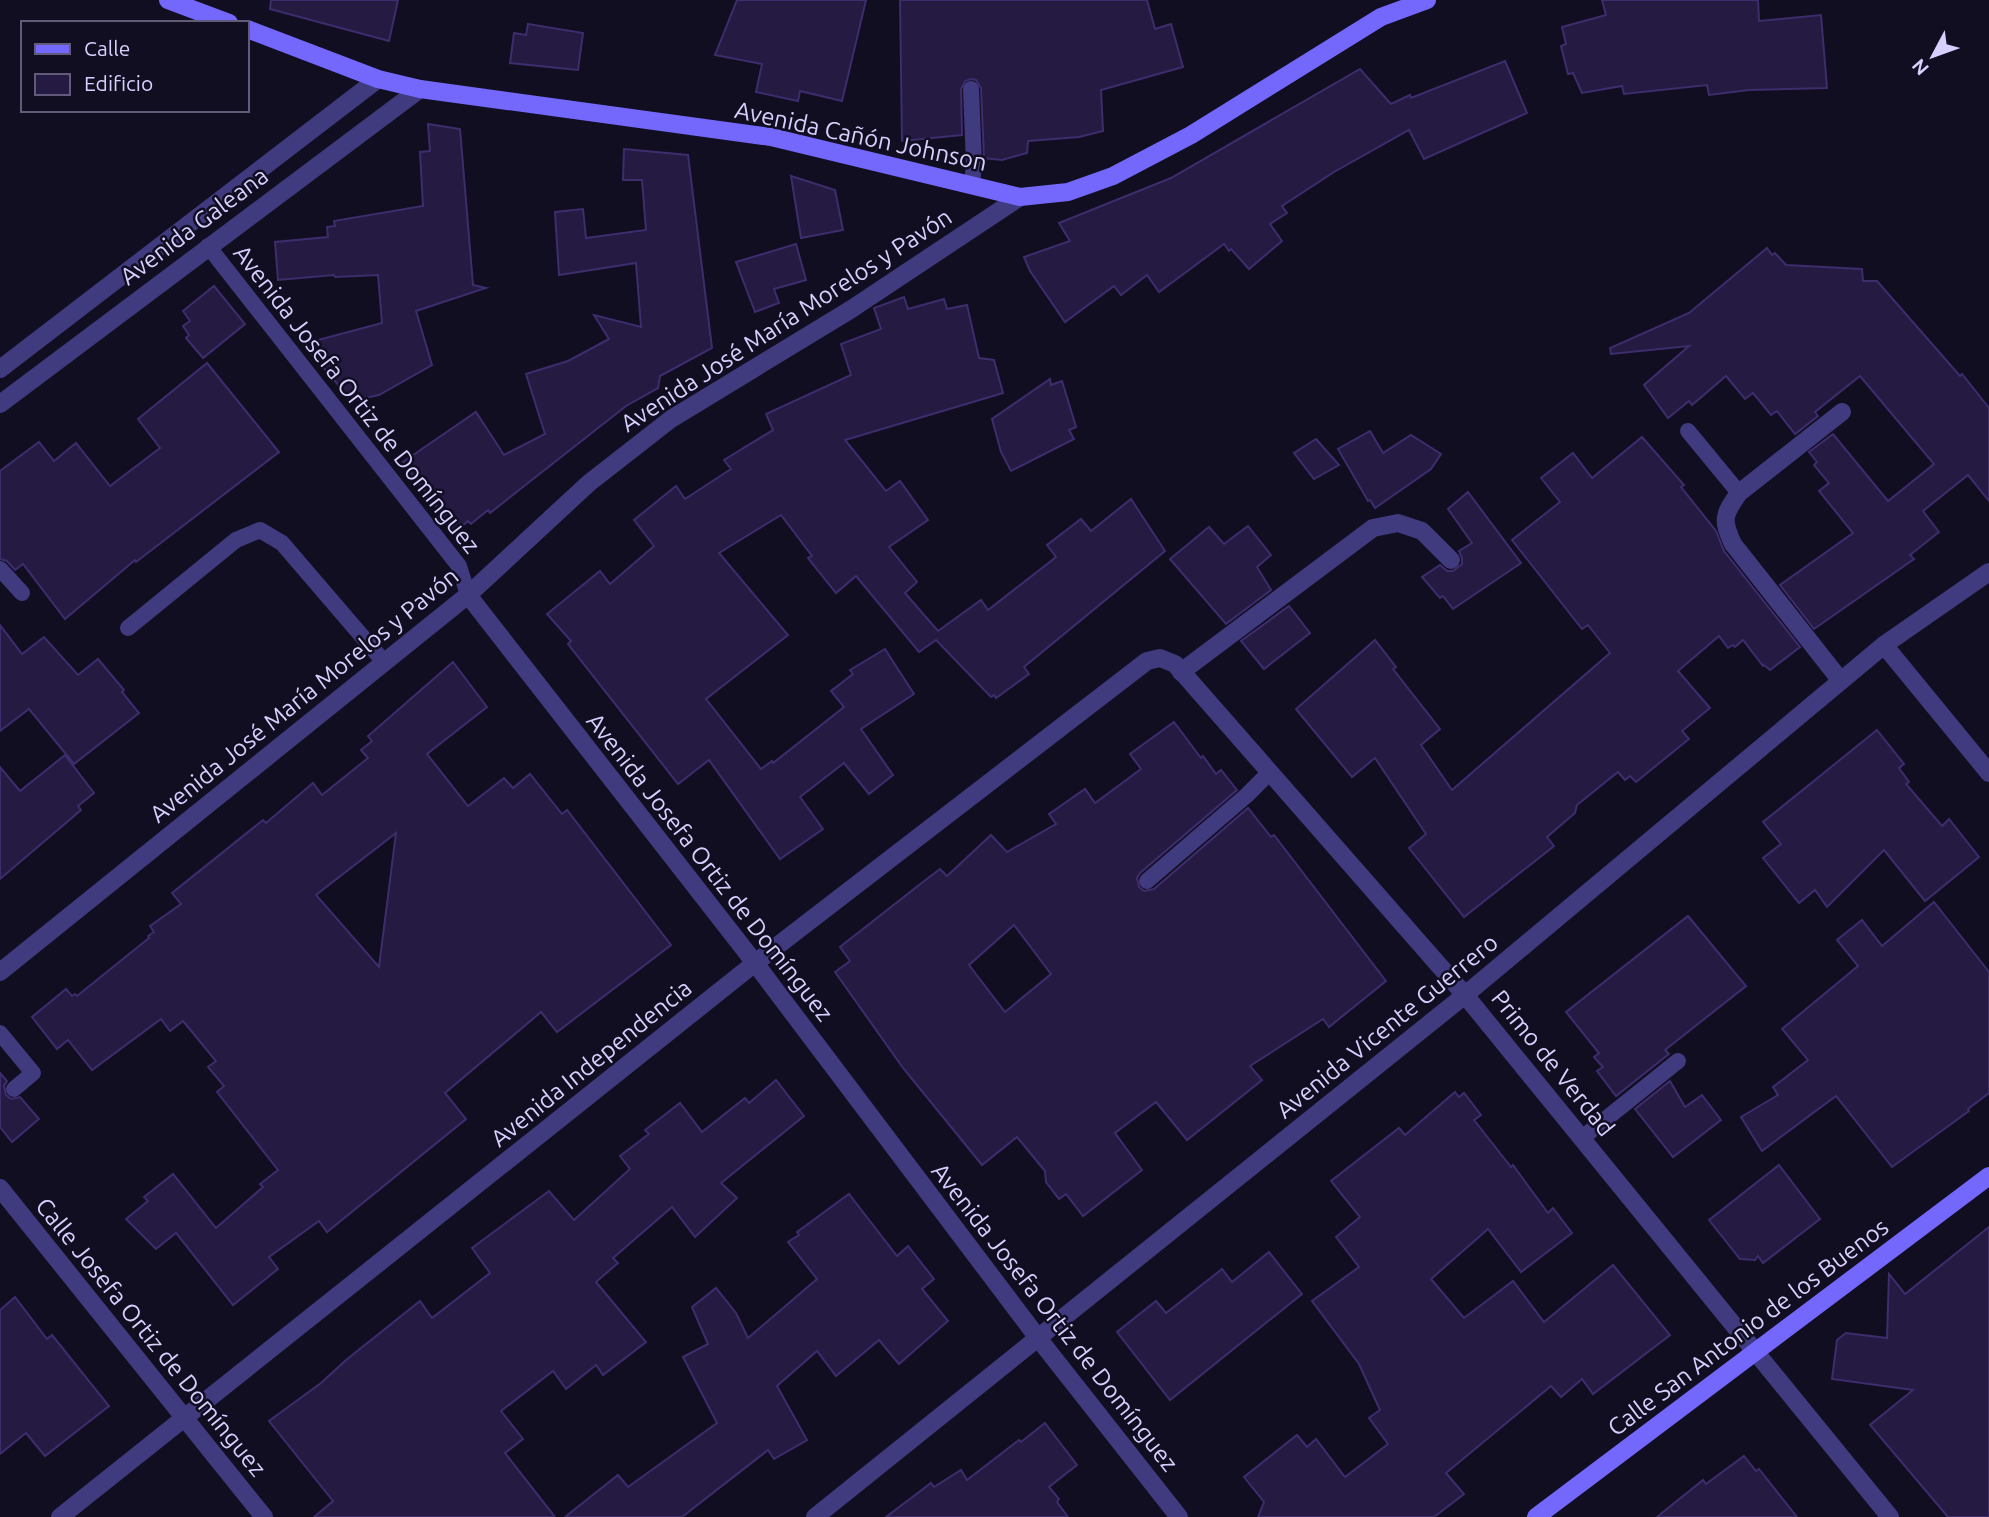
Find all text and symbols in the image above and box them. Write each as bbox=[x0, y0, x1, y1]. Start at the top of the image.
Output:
legend bbox=[21, 21, 248, 112]
north arrow bbox=[1898, 21, 1968, 91]
text: Calle bbox=[84, 36, 130, 60]
text: N bbox=[1907, 55, 1933, 80]
text: Edificio bbox=[84, 71, 153, 95]
street label: Avenida Cañón Johnson bbox=[732, 96, 990, 176]
street label: Avenida Galeana bbox=[115, 162, 273, 290]
street label: Avenida José María Morelos y Pavón bbox=[616, 203, 956, 437]
street label: Avenida Josefa Ortiz de Domínguez bbox=[228, 240, 486, 558]
street label: Avenida José María Morelos y Pavón bbox=[144, 562, 464, 828]
street label: Avenida Josefa Ortiz de Domínguez bbox=[581, 708, 839, 1026]
street label: Avenida Vicente Guerrero bbox=[1271, 928, 1503, 1124]
street label: Avenida Independencia bbox=[485, 974, 697, 1152]
street label: Primo de Verdad bbox=[1486, 985, 1620, 1141]
street label: Avenida Josefa Ortiz de Domínguez bbox=[926, 1158, 1184, 1476]
street label: Calle Josefa Ortiz de Domínguez bbox=[30, 1192, 272, 1482]
street label: Calle San Antonio de los Buenos bbox=[1603, 1213, 1893, 1441]

